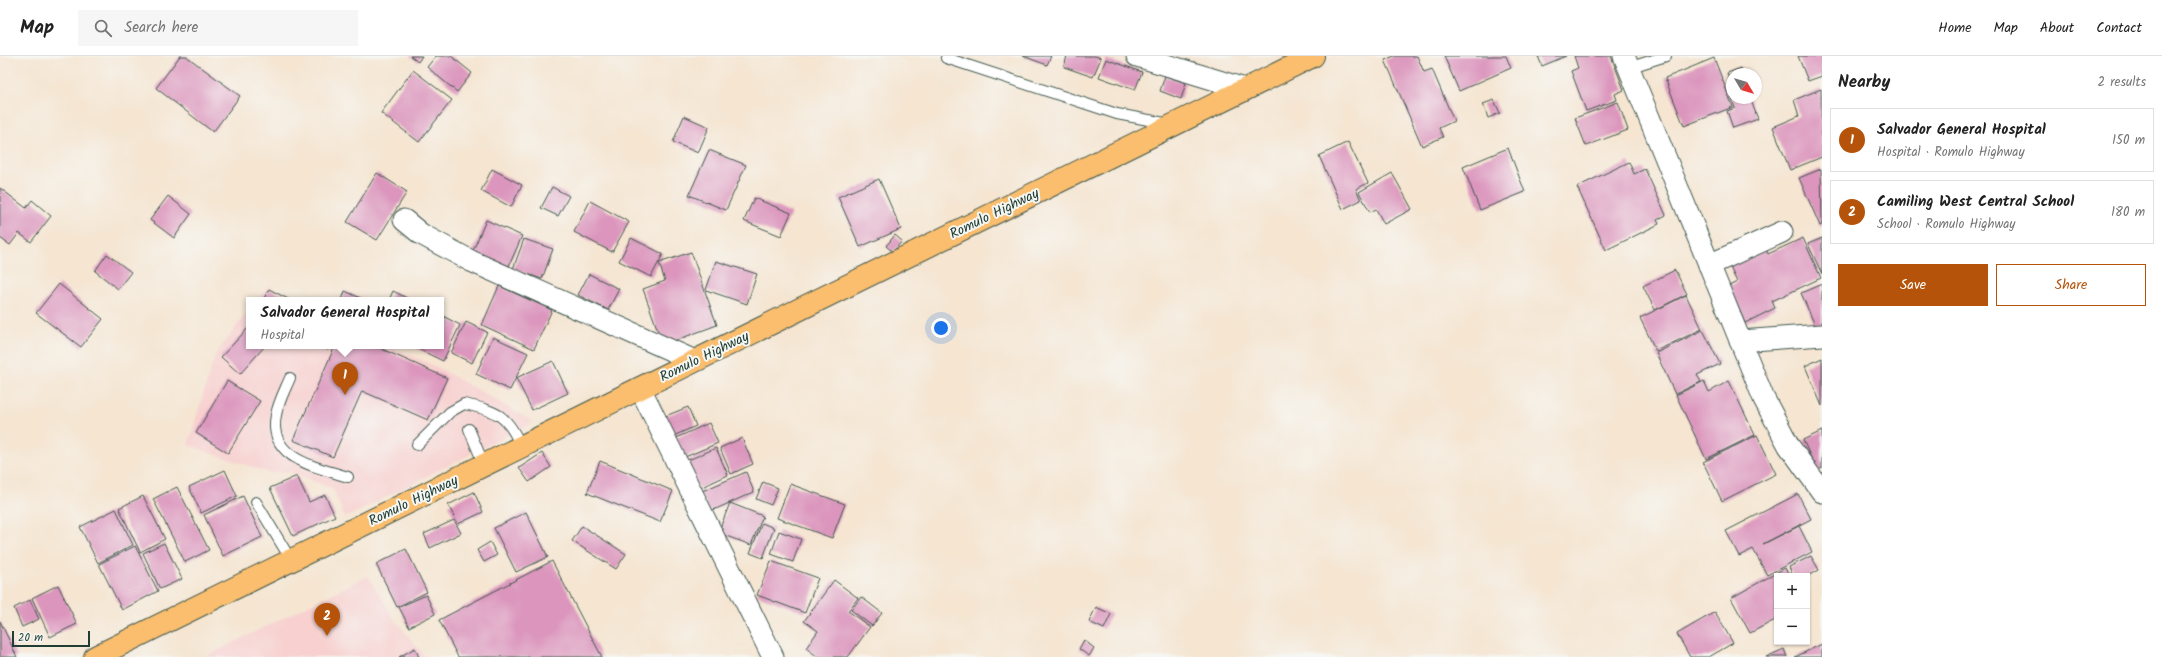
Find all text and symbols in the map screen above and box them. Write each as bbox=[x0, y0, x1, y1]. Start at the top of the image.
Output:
search box bbox=[78, 10, 358, 46]
text: Map bbox=[20, 13, 54, 43]
text: Search here bbox=[124, 16, 198, 40]
icon: search bbox=[92, 17, 114, 39]
text: Home bbox=[1938, 17, 1972, 39]
text: Map bbox=[1994, 17, 2018, 39]
text: About bbox=[2040, 17, 2074, 39]
text: Contact bbox=[2096, 17, 2142, 39]
north arrow bbox=[1726, 68, 1762, 104]
text: Nearby bbox=[1838, 69, 1890, 96]
text: 2 results bbox=[2098, 72, 2146, 93]
text: Salvador General Hospital bbox=[1877, 118, 2046, 142]
text: 1 bbox=[1850, 130, 1854, 151]
text: 150 m bbox=[2112, 130, 2145, 151]
text: Hospital · Romulo Highway bbox=[1877, 142, 2025, 163]
street label: Romulo Highway bbox=[946, 183, 1043, 245]
text: Camiling West Central School bbox=[1877, 190, 2074, 214]
text: 2 bbox=[1848, 202, 1856, 223]
text: 180 m bbox=[2111, 202, 2145, 223]
text: School · Romulo Highway bbox=[1877, 214, 2015, 235]
button: Save bbox=[1838, 264, 1988, 306]
button: Share bbox=[1996, 264, 2146, 306]
popup bbox=[246, 297, 444, 349]
text: Salvador General Hospital bbox=[261, 301, 429, 325]
your location bbox=[931, 318, 951, 338]
text: Hospital bbox=[261, 325, 304, 346]
street label: Romulo Highway bbox=[656, 326, 753, 388]
pin: 1 bbox=[332, 362, 358, 395]
street label: Romulo Highway bbox=[365, 470, 462, 532]
map controls bbox=[1774, 573, 1810, 645]
button: + bbox=[1774, 573, 1810, 609]
pin: 2 bbox=[314, 603, 340, 636]
button: − bbox=[1774, 609, 1810, 645]
scale bar bbox=[12, 629, 90, 648]
text: 20 m bbox=[18, 629, 43, 647]

